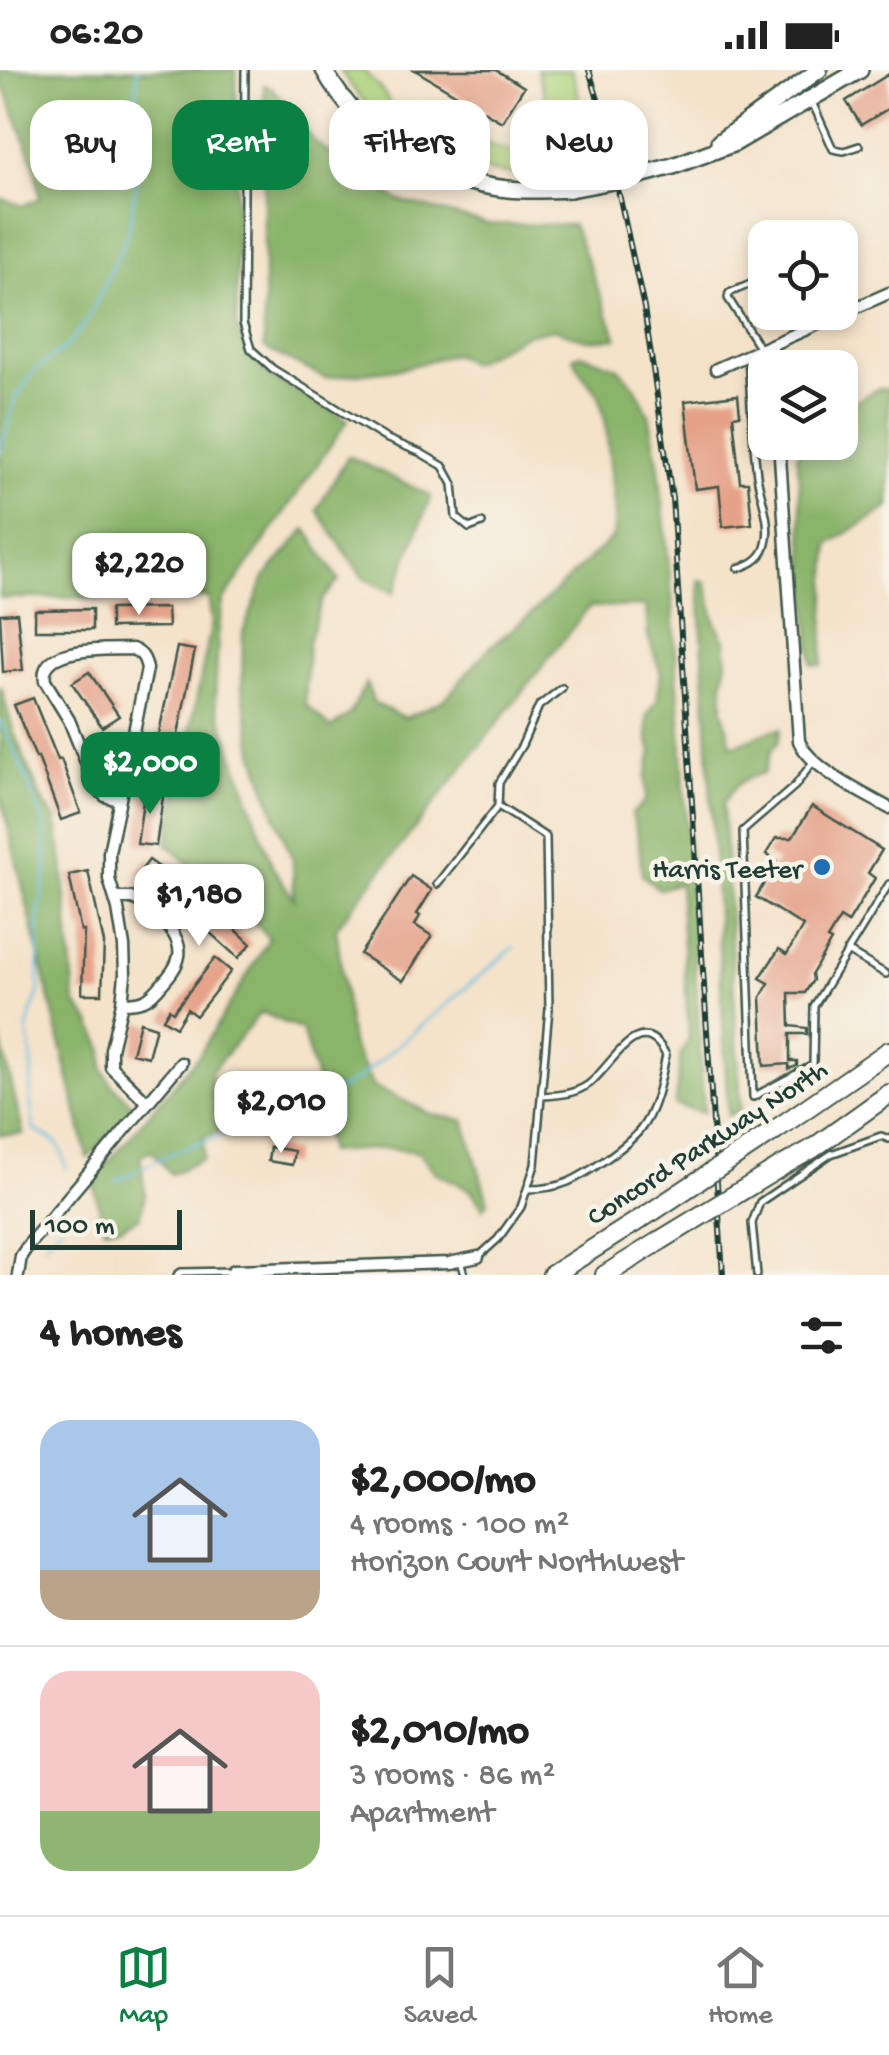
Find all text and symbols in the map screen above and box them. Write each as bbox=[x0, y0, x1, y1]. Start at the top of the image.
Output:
text: 06:20 bbox=[50, 13, 143, 57]
chip: Buy bbox=[30, 100, 152, 190]
chip: Rent bbox=[172, 100, 309, 190]
chip: Filters bbox=[329, 100, 490, 190]
chip: New bbox=[510, 100, 648, 190]
map controls bbox=[748, 220, 858, 460]
button: locate bbox=[748, 220, 858, 330]
button: layers bbox=[748, 350, 858, 460]
pin: $2,220 bbox=[58, 533, 220, 618]
text: $2,220 bbox=[94, 546, 184, 584]
pin: $2,000 bbox=[69, 732, 231, 817]
text: $2,000 bbox=[103, 745, 197, 783]
place label: Harris Teeter bbox=[652, 855, 804, 888]
marker: Harris Teeter bbox=[811, 856, 833, 878]
pin: $1,180 bbox=[118, 864, 280, 949]
text: $1,180 bbox=[156, 877, 242, 915]
street label: Concord Parkway North bbox=[582, 1055, 835, 1235]
pin: $2,010 bbox=[200, 1071, 362, 1156]
text: $2,010 bbox=[236, 1084, 326, 1122]
scale bar bbox=[30, 1205, 182, 1250]
text: 100 m bbox=[45, 1211, 115, 1244]
icon: filters bbox=[794, 1308, 849, 1363]
text: 4 homes bbox=[40, 1311, 181, 1360]
text: $2,000/mo bbox=[350, 1458, 536, 1507]
icon: home bbox=[120, 1460, 240, 1580]
text: 4 rooms · 100 m² bbox=[350, 1507, 569, 1545]
text: Horizon Court Northwest bbox=[350, 1545, 683, 1583]
text: $2,010/mo bbox=[350, 1709, 529, 1758]
icon: home bbox=[120, 1711, 240, 1831]
text: 3 rooms · 86 m² bbox=[350, 1758, 555, 1796]
text: Apartment bbox=[350, 1796, 494, 1834]
tab: Map bbox=[116, 1940, 171, 2033]
tab: Saved bbox=[404, 1940, 475, 2033]
tab: Home bbox=[708, 1940, 773, 2033]

